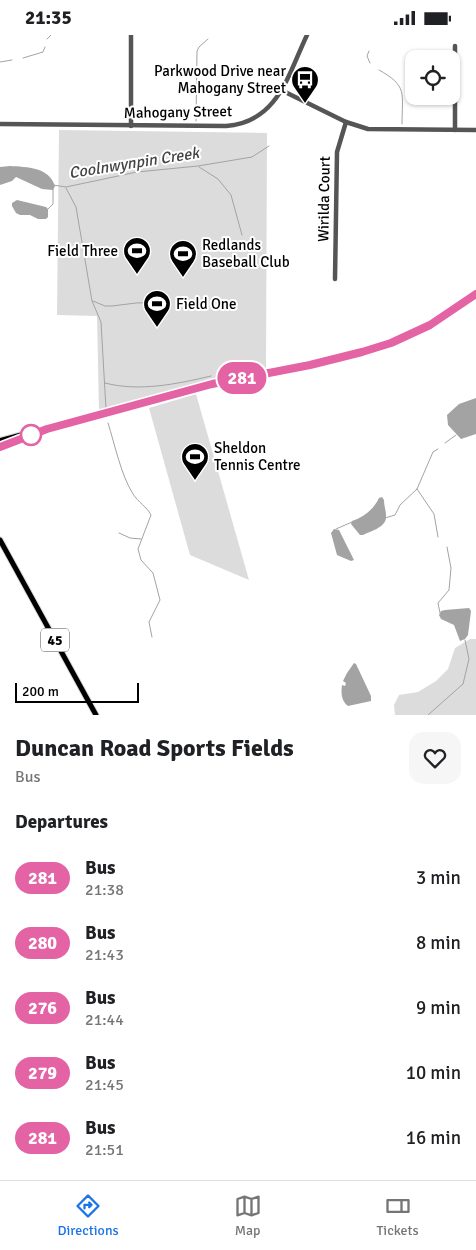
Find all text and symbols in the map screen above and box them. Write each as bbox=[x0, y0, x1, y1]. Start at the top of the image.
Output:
text: 21:35 bbox=[25, 6, 72, 30]
map controls bbox=[405, 50, 460, 105]
button: locate bbox=[405, 50, 460, 105]
place label: Parkwood Drive near Mahogany Street bbox=[154, 62, 286, 97]
bus stop icon: Parkwood Drive near Mahogany Street bbox=[290, 65, 320, 104]
street label: Mahogany Street bbox=[124, 102, 232, 122]
water label: Coolnwynpin Creek bbox=[67, 143, 202, 183]
street label: Wirilda Court bbox=[314, 156, 334, 242]
sports icon: Field Three bbox=[122, 236, 152, 275]
place label: Redlands Baseball Club bbox=[202, 236, 290, 271]
sports icon: Redlands Baseball Club bbox=[168, 239, 198, 278]
place label: Field Three bbox=[47, 242, 118, 260]
sports icon: Field One bbox=[142, 289, 172, 328]
place label: Field One bbox=[176, 295, 237, 313]
line badge: 281 bbox=[213, 362, 271, 394]
text: 281 bbox=[227, 367, 257, 389]
unlabelled marker bbox=[20, 424, 42, 446]
place label: Sheldon Tennis Centre bbox=[214, 439, 301, 474]
sports icon: Sheldon Tennis Centre bbox=[180, 442, 210, 481]
road number: 45 bbox=[41, 629, 69, 651]
scale bar bbox=[15, 680, 139, 703]
text: 200 m bbox=[22, 683, 59, 700]
button: heart bbox=[409, 732, 461, 784]
text: Duncan Road Sports Fields bbox=[15, 733, 294, 763]
text: Bus bbox=[15, 767, 40, 787]
text: Departures bbox=[15, 810, 108, 834]
text: Bus bbox=[85, 856, 116, 880]
text: 3 min bbox=[416, 866, 461, 890]
text: 281 bbox=[28, 867, 57, 889]
text: 21:38 bbox=[85, 880, 124, 900]
text: Bus bbox=[85, 921, 116, 945]
text: 8 min bbox=[416, 931, 461, 955]
text: 280 bbox=[28, 932, 57, 954]
text: 21:43 bbox=[85, 945, 124, 965]
text: Bus bbox=[85, 986, 116, 1010]
text: 9 min bbox=[416, 996, 461, 1020]
text: 276 bbox=[28, 997, 57, 1019]
text: 21:44 bbox=[85, 1010, 124, 1030]
text: Bus bbox=[85, 1051, 116, 1075]
text: 10 min bbox=[406, 1061, 461, 1085]
text: 279 bbox=[28, 1062, 57, 1084]
text: 21:45 bbox=[85, 1075, 124, 1095]
text: Bus bbox=[85, 1116, 116, 1140]
text: 16 min bbox=[406, 1126, 461, 1150]
text: 281 bbox=[28, 1127, 57, 1149]
text: 21:51 bbox=[85, 1140, 124, 1160]
tab: Directions bbox=[57, 1192, 119, 1239]
tab: Map bbox=[234, 1192, 262, 1239]
tab: Tickets bbox=[376, 1192, 419, 1239]

